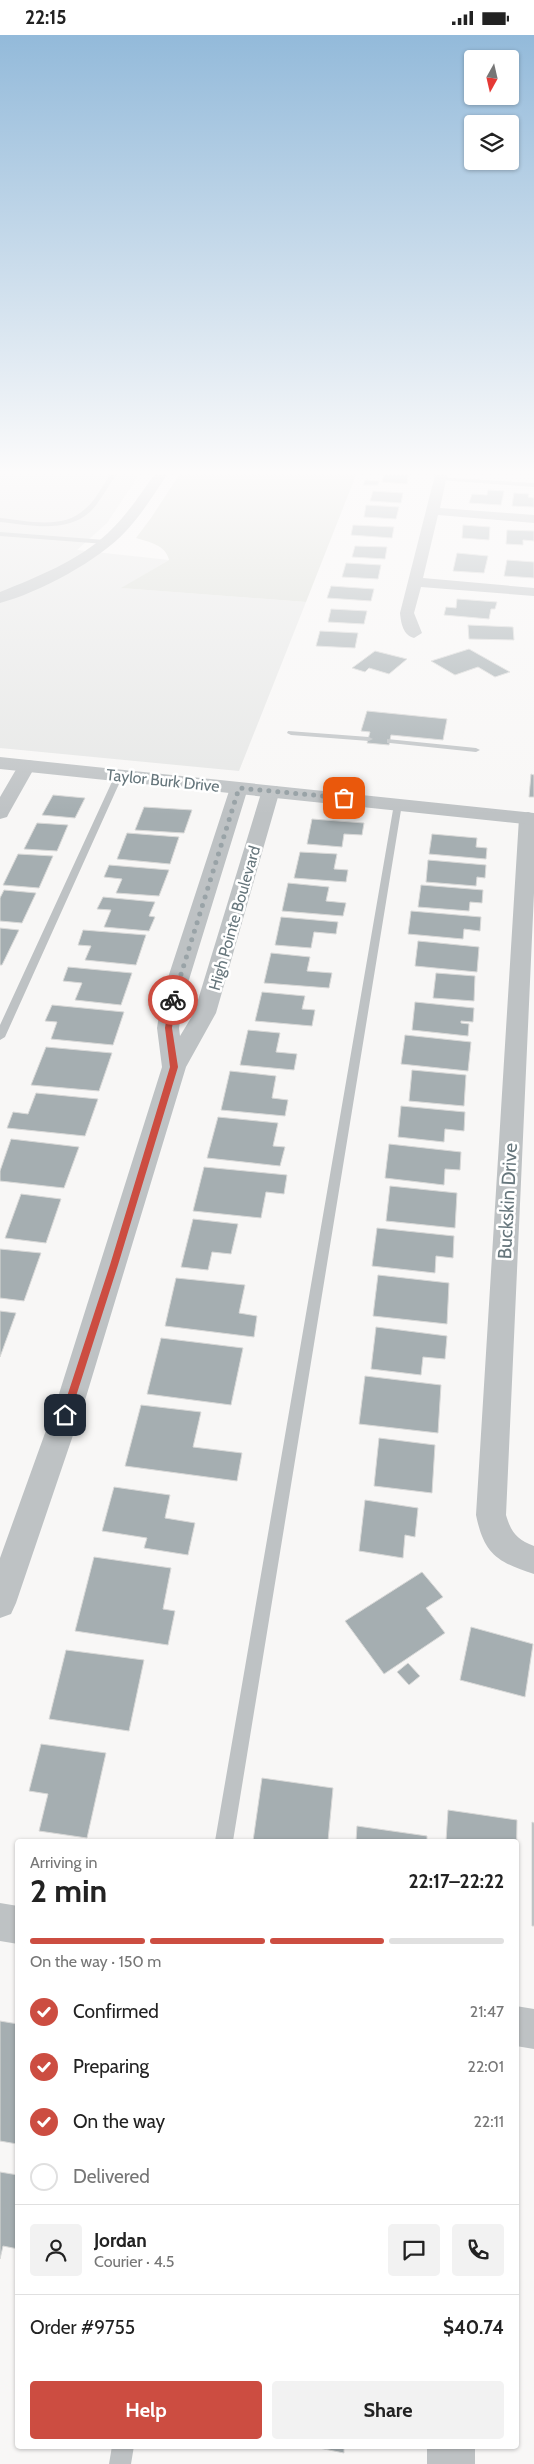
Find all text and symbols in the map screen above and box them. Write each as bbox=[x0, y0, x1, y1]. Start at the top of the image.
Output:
text: 22:15 bbox=[25, 6, 67, 29]
north arrow bbox=[464, 50, 519, 105]
map controls bbox=[464, 50, 519, 170]
button: layers bbox=[464, 115, 519, 170]
street label: Taylor Burk Drive bbox=[105, 765, 220, 796]
pin bbox=[323, 777, 365, 819]
icon: bag bbox=[330, 784, 358, 812]
street label: High Pointe Boulevard bbox=[205, 844, 264, 993]
courier bbox=[148, 975, 198, 1025]
icon: bike bbox=[159, 986, 187, 1014]
street label: Buckskin Drive bbox=[493, 1142, 522, 1260]
pin bbox=[44, 1394, 86, 1436]
icon: home bbox=[51, 1401, 79, 1429]
text: Arriving in bbox=[30, 1853, 97, 1872]
text: 22:17–22:22 bbox=[409, 1870, 504, 1893]
text: 2 min bbox=[30, 1871, 107, 1910]
text: On the way · 150 m bbox=[30, 1952, 161, 1971]
icon: check bbox=[30, 1998, 58, 2026]
text: Confirmed bbox=[73, 2000, 159, 2023]
text: 21:47 bbox=[470, 2002, 504, 2021]
icon: check bbox=[30, 2053, 58, 2081]
text: Preparing bbox=[73, 2055, 149, 2078]
text: 22:01 bbox=[468, 2057, 504, 2076]
icon: check bbox=[30, 2108, 58, 2136]
text: On the way bbox=[73, 2110, 165, 2133]
text: 22:11 bbox=[473, 2112, 504, 2131]
text: Delivered bbox=[73, 2165, 150, 2188]
button: person bbox=[30, 2224, 82, 2276]
button: chat bbox=[388, 2224, 440, 2276]
button: phone bbox=[452, 2224, 504, 2276]
text: Jordan bbox=[94, 2229, 147, 2252]
text: Courier · 4.5 bbox=[94, 2252, 175, 2271]
text: Order #9755 bbox=[30, 2316, 135, 2339]
text: $40.74 bbox=[443, 2316, 504, 2339]
button: Help bbox=[30, 2381, 262, 2439]
button: Share bbox=[272, 2381, 504, 2439]

